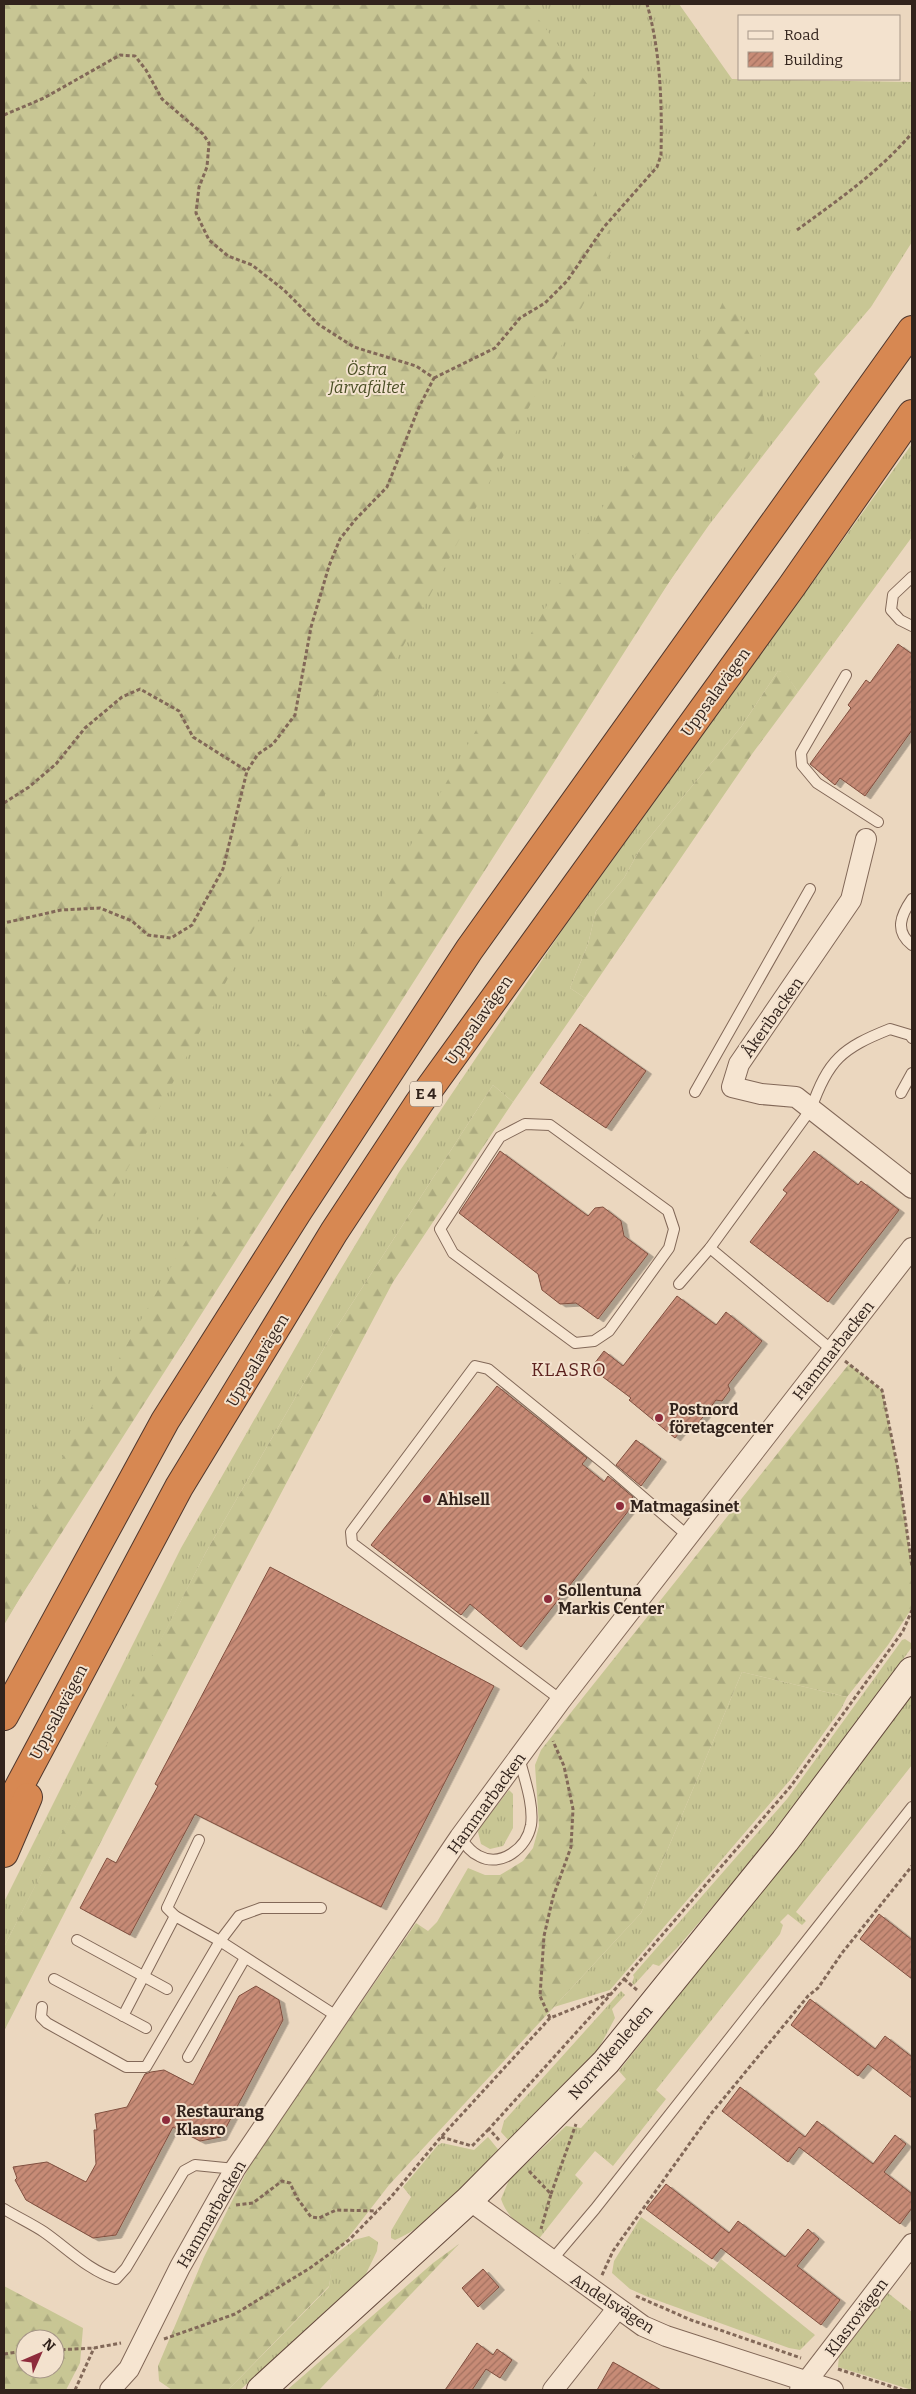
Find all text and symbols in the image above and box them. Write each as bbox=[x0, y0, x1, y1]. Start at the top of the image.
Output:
legend bbox=[738, 15, 901, 80]
text: Road bbox=[784, 26, 819, 44]
text: Building bbox=[784, 51, 843, 69]
park label: Östra Järvafältet bbox=[327, 360, 405, 397]
street label: Uppsalavägen bbox=[677, 644, 754, 740]
street label: Uppsalavägen bbox=[441, 972, 516, 1069]
street label: Åkeribacken bbox=[737, 973, 807, 1061]
road number: E 4 bbox=[410, 1082, 442, 1106]
street label: Hammarbacken bbox=[789, 1297, 878, 1404]
street label: Uppsalavägen bbox=[222, 1310, 293, 1410]
district label: KLASRO bbox=[531, 1359, 607, 1381]
place label: Postnord företagcenter bbox=[669, 1400, 774, 1437]
marker: Postnord företagcenter bbox=[653, 1412, 665, 1424]
place label: Ahlsell bbox=[437, 1490, 490, 1509]
marker: Ahlsell bbox=[421, 1493, 433, 1505]
place label: Matmagasinet bbox=[630, 1497, 740, 1516]
marker: Matmagasinet bbox=[614, 1500, 626, 1512]
place label: Sollentuna Markis Center bbox=[558, 1581, 665, 1618]
marker: Sollentuna Markis Center bbox=[542, 1593, 554, 1605]
street label: Uppsalavägen bbox=[25, 1662, 91, 1763]
street label: Hammarbacken bbox=[443, 1749, 530, 1858]
street label: Norrvikenleden bbox=[565, 2002, 656, 2103]
place label: Restaurang Klasro bbox=[176, 2102, 264, 2139]
marker: Restaurang Klasro bbox=[160, 2114, 172, 2126]
street label: Hammarbacken bbox=[173, 2157, 250, 2271]
street label: Andelsvägen bbox=[567, 2269, 658, 2337]
street label: Klasrovägen bbox=[821, 2275, 892, 2360]
north arrow bbox=[15, 2329, 65, 2379]
text: N bbox=[39, 2335, 59, 2355]

